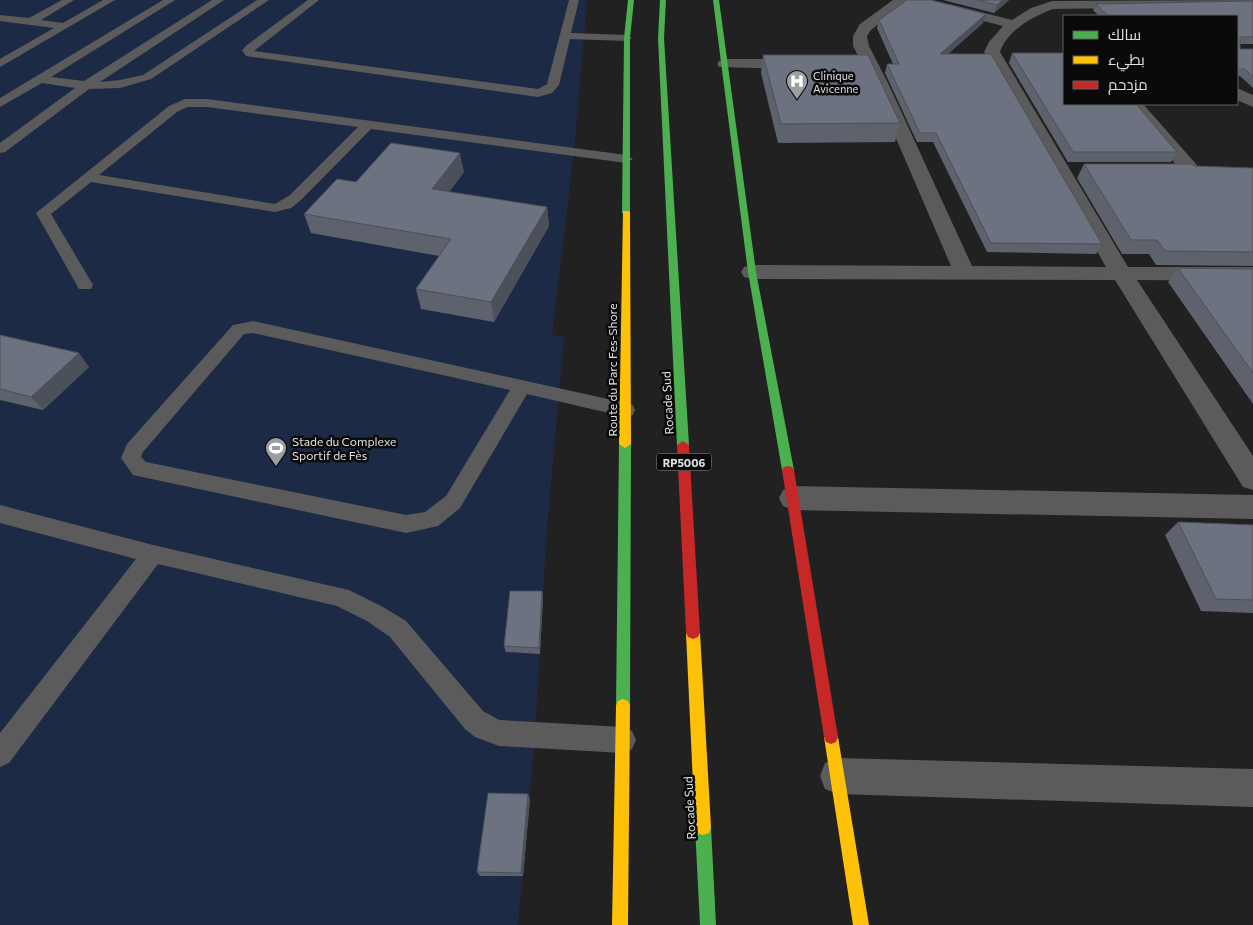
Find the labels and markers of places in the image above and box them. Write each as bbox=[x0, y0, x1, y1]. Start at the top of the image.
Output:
hospital icon: Clinique Avicenne bbox=[785, 69, 809, 100]
place label: Clinique Avicenne bbox=[813, 69, 858, 95]
place label: Stade du Complexe Sportif de Fès bbox=[292, 434, 396, 462]
sports icon: Stade du Complexe Sportif de Fès bbox=[264, 436, 288, 467]

